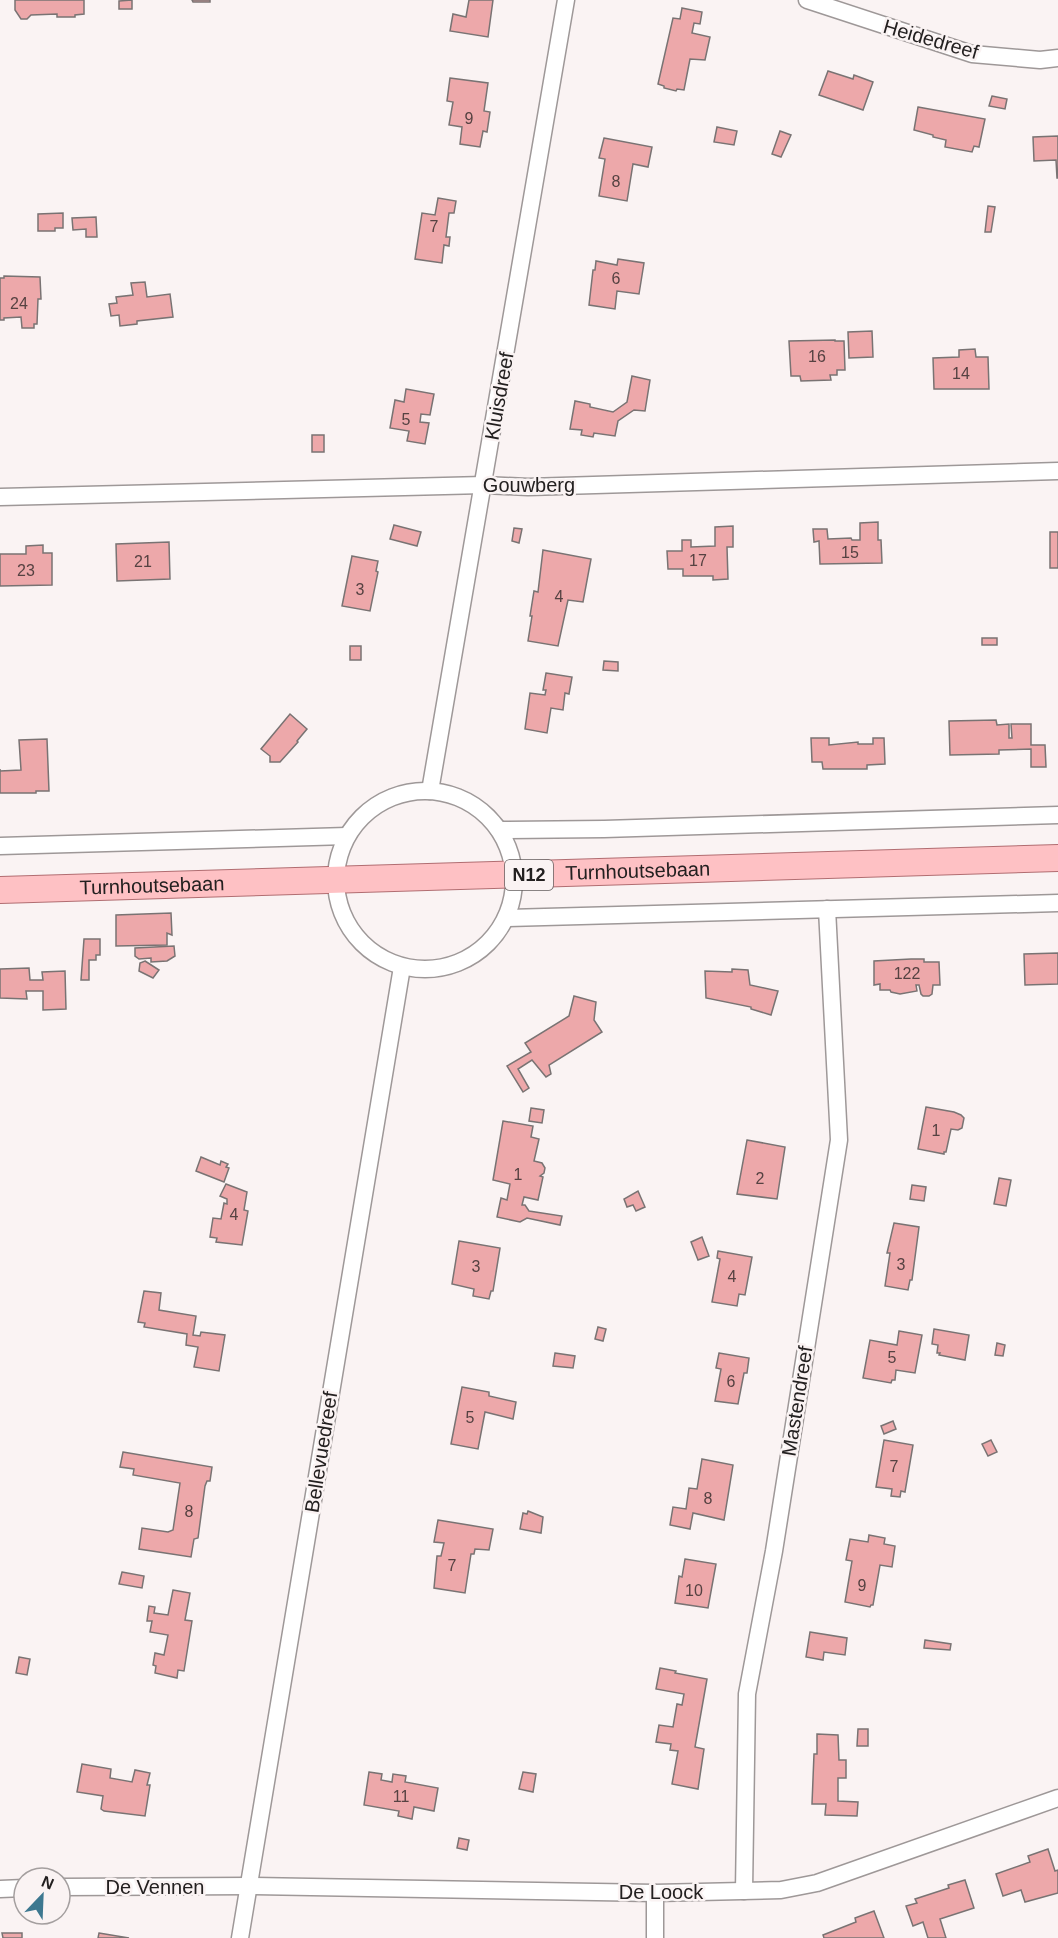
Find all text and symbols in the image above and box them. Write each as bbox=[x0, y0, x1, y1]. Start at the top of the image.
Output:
street label: Heidedreef bbox=[881, 15, 981, 63]
house number: 9 bbox=[465, 110, 474, 127]
house number: 8 bbox=[612, 173, 621, 190]
house number: 7 bbox=[430, 218, 439, 235]
house number: 6 bbox=[612, 270, 621, 287]
house number: 24 bbox=[10, 295, 28, 312]
house number: 16 bbox=[808, 348, 826, 365]
street label: Kluisdreef bbox=[480, 350, 518, 442]
house number: 14 bbox=[952, 365, 970, 382]
house number: 5 bbox=[402, 411, 411, 428]
street label: Gouwberg bbox=[483, 474, 575, 496]
house number: 15 bbox=[841, 544, 859, 561]
house number: 17 bbox=[689, 552, 707, 569]
house number: 21 bbox=[134, 553, 152, 570]
house number: 23 bbox=[17, 562, 35, 579]
house number: 3 bbox=[356, 581, 365, 598]
house number: 4 bbox=[555, 588, 564, 605]
street label: Turnhoutsebaan bbox=[565, 858, 710, 884]
road number: N12 bbox=[505, 860, 553, 890]
street label: Turnhoutsebaan bbox=[79, 872, 225, 899]
house number: 122 bbox=[894, 965, 920, 982]
house number: 1 bbox=[932, 1122, 941, 1139]
house number: 1 bbox=[514, 1166, 523, 1183]
house number: 2 bbox=[756, 1170, 765, 1187]
house number: 4 bbox=[230, 1206, 239, 1223]
house number: 3 bbox=[897, 1256, 906, 1273]
house number: 3 bbox=[472, 1258, 481, 1275]
house number: 4 bbox=[728, 1268, 737, 1285]
street label: Mastendreef bbox=[777, 1344, 817, 1458]
house number: 5 bbox=[888, 1349, 897, 1366]
house number: 6 bbox=[727, 1373, 736, 1390]
street label: Bellevuedreef bbox=[301, 1389, 341, 1514]
house number: 5 bbox=[466, 1409, 475, 1426]
house number: 7 bbox=[890, 1458, 899, 1475]
house number: 8 bbox=[704, 1490, 713, 1507]
house number: 8 bbox=[185, 1503, 194, 1520]
house number: 7 bbox=[448, 1557, 457, 1574]
house number: 9 bbox=[858, 1577, 867, 1594]
house number: 10 bbox=[685, 1582, 703, 1599]
house number: 11 bbox=[393, 1788, 409, 1805]
north arrow bbox=[12, 1866, 72, 1926]
text: N bbox=[39, 1873, 56, 1893]
street label: De Vennen bbox=[106, 1876, 204, 1898]
street label: De Loock bbox=[619, 1881, 704, 1903]

